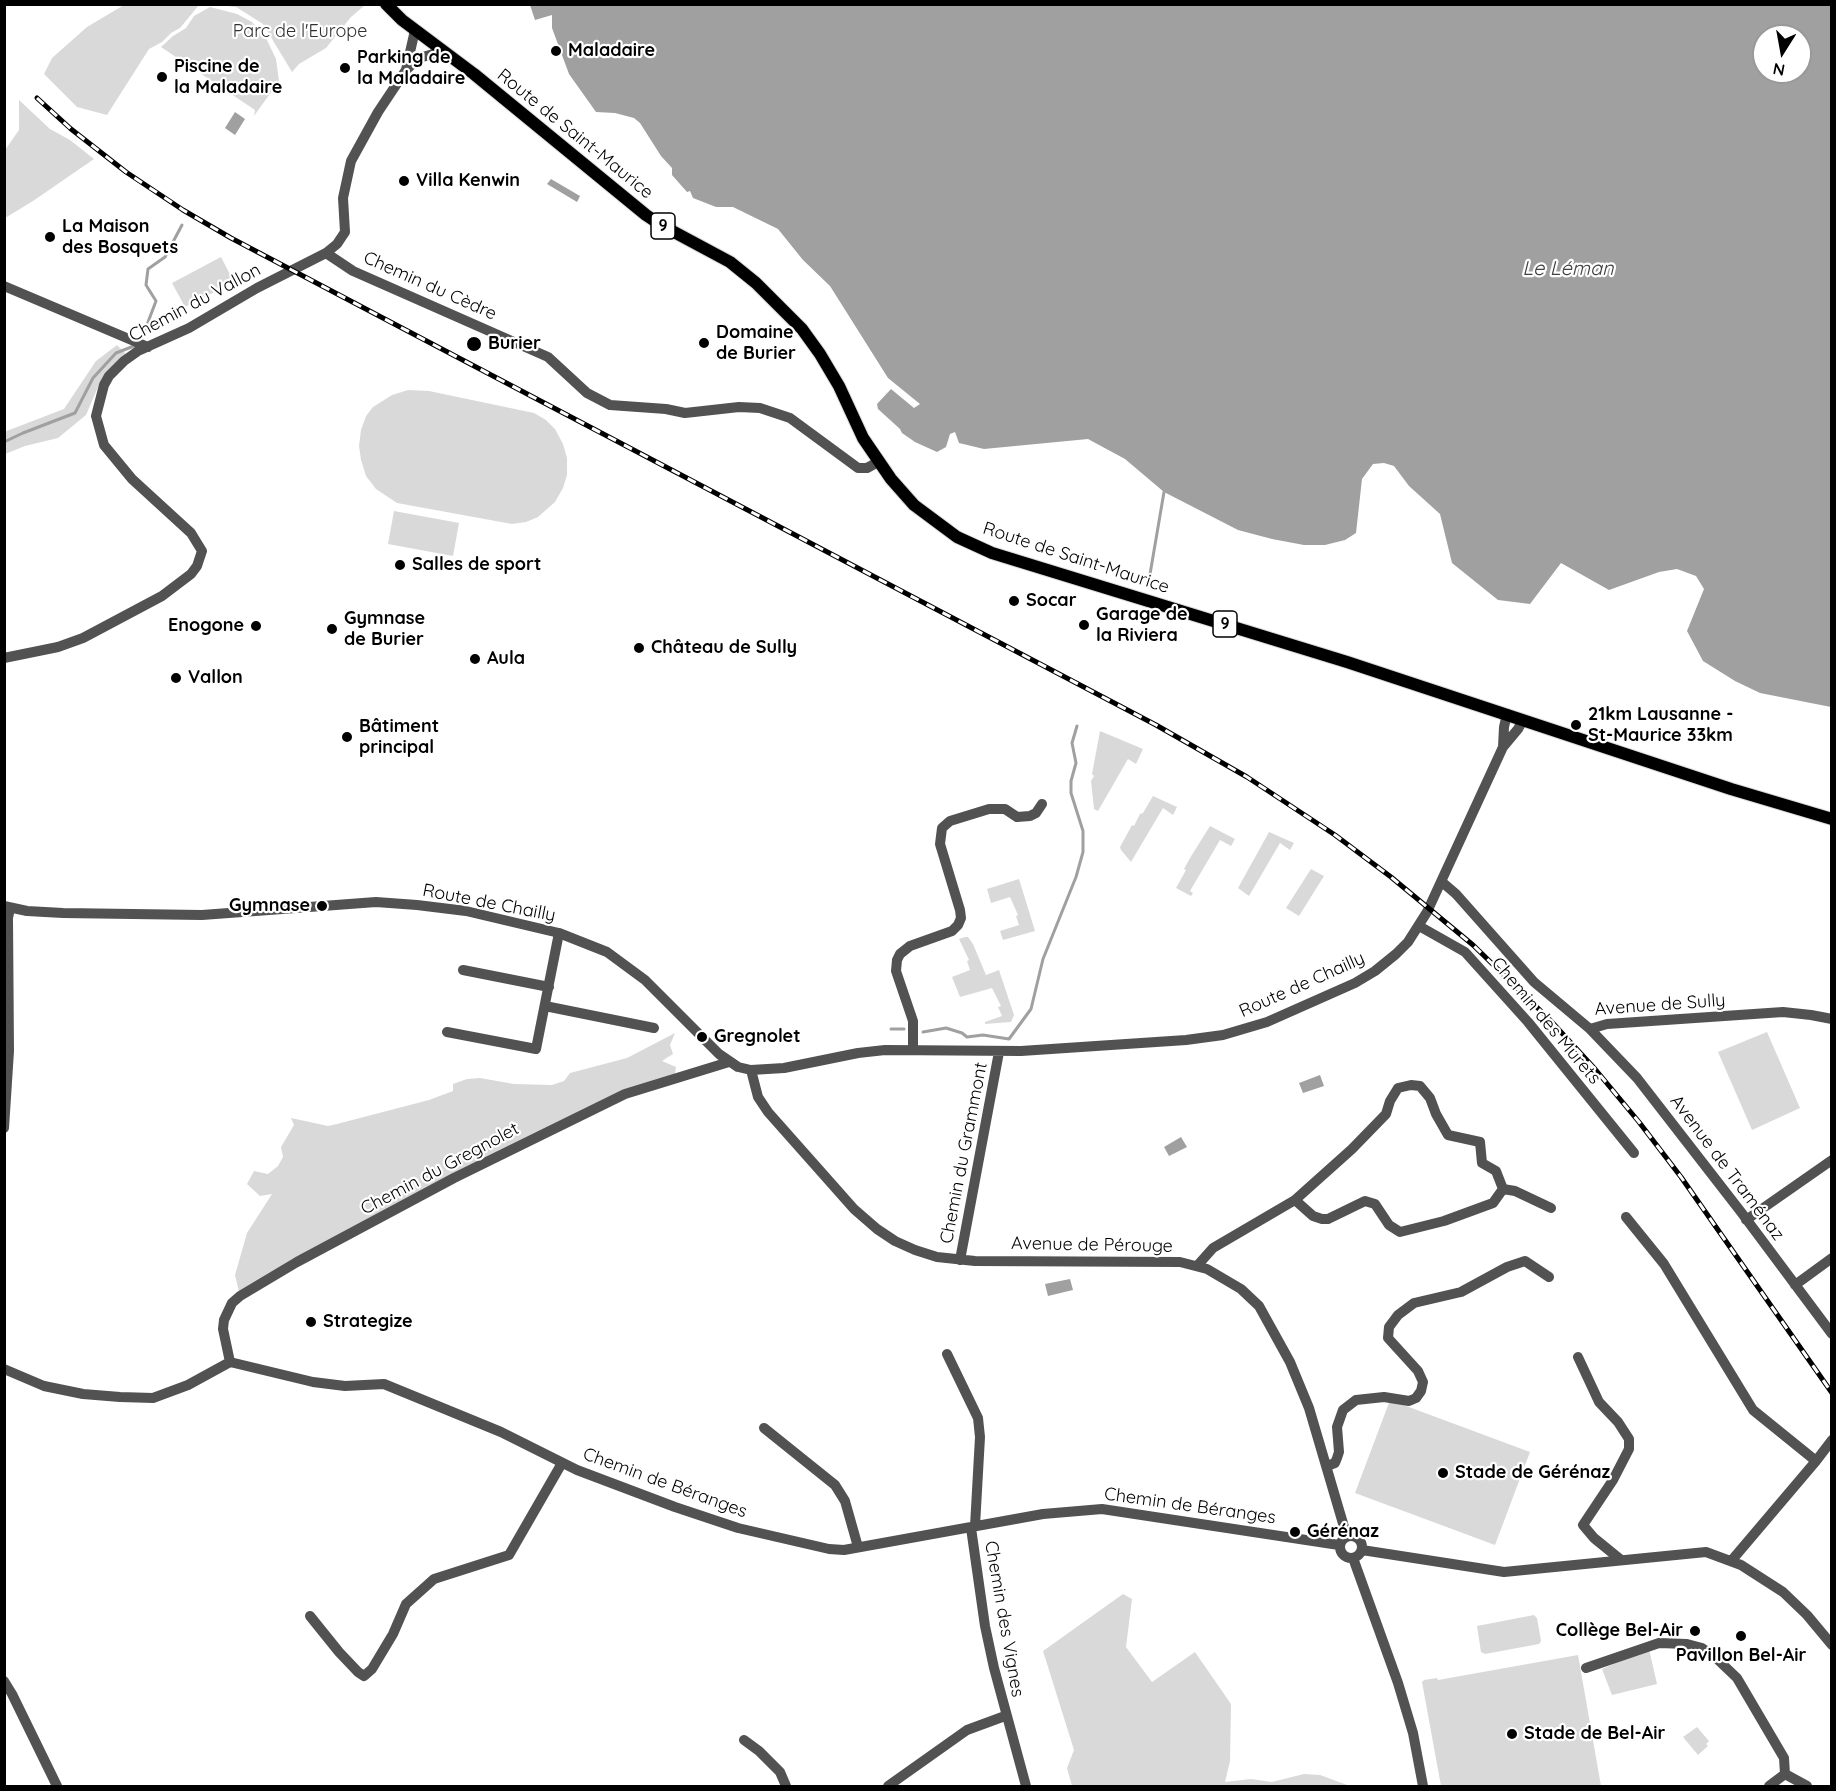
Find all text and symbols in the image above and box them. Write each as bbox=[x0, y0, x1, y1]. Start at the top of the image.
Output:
park label: Parc de l'Europe bbox=[233, 21, 367, 43]
north arrow bbox=[1752, 24, 1812, 84]
place label: Maladaire bbox=[568, 40, 655, 62]
marker: Maladaire bbox=[549, 44, 563, 58]
place label: Parking de la Maladaire bbox=[357, 47, 465, 90]
place label: Piscine de la Maladaire bbox=[174, 56, 282, 98]
text: N bbox=[1771, 59, 1787, 81]
marker: Parking de la Maladaire bbox=[338, 61, 352, 75]
street label: Route de Saint-Maurice bbox=[493, 64, 657, 204]
marker: Piscine de la Maladaire bbox=[155, 70, 169, 84]
place label: Villa Kenwin bbox=[416, 170, 520, 192]
marker: Villa Kenwin bbox=[397, 174, 411, 188]
road number: 9 bbox=[651, 213, 675, 239]
place label: La Maison des Bosquets bbox=[62, 216, 178, 258]
marker: La Maison des Bosquets bbox=[43, 230, 57, 244]
street label: Chemin du Cèdre bbox=[360, 247, 500, 325]
water label: Le Léman bbox=[1522, 257, 1614, 281]
street label: Chemin du Vallon bbox=[125, 259, 265, 347]
place label: Domaine de Burier bbox=[716, 322, 796, 364]
place label: Burier bbox=[488, 333, 541, 355]
marker: Burier bbox=[465, 335, 483, 353]
marker: Domaine de Burier bbox=[697, 336, 711, 350]
street label: Route de Saint-Maurice bbox=[980, 518, 1172, 598]
place label: Salles de sport bbox=[412, 554, 541, 576]
marker: Salles de sport bbox=[393, 558, 407, 572]
place label: Socar bbox=[1026, 590, 1076, 612]
marker: Socar bbox=[1007, 594, 1021, 608]
place label: Garage de la Riviera bbox=[1096, 604, 1188, 646]
place label: Gymnase de Burier bbox=[344, 608, 425, 650]
road number: 9 bbox=[1213, 611, 1237, 637]
place label: Enogone bbox=[168, 615, 244, 637]
marker: Garage de la Riviera bbox=[1077, 618, 1091, 632]
marker: Enogone bbox=[249, 619, 263, 633]
marker: Gymnase de Burier bbox=[325, 622, 339, 636]
place label: Château de Sully bbox=[651, 637, 797, 659]
marker: Château de Sully bbox=[632, 641, 646, 655]
place label: Aula bbox=[487, 648, 525, 670]
marker: Aula bbox=[468, 652, 482, 666]
place label: Vallon bbox=[188, 667, 243, 689]
marker: Vallon bbox=[169, 671, 183, 685]
place label: 21km Lausanne - St-Maurice 33km bbox=[1588, 704, 1733, 746]
place label: Bâtiment principal bbox=[359, 716, 439, 758]
marker: 21km Lausanne - St-Maurice 33km bbox=[1569, 718, 1583, 732]
marker: Bâtiment principal bbox=[340, 730, 354, 744]
street label: Route de Chailly bbox=[421, 880, 557, 926]
place label: Gymnase bbox=[229, 895, 310, 917]
marker: Gymnase bbox=[315, 899, 329, 913]
street label: Route de Chailly bbox=[1236, 948, 1368, 1022]
street label: Chemin des Murets bbox=[1487, 953, 1605, 1089]
street label: Avenue de Sully bbox=[1594, 990, 1726, 1020]
place label: Gregnolet bbox=[714, 1026, 801, 1048]
marker: Gregnolet bbox=[695, 1030, 709, 1044]
street label: Chemin du Grammont bbox=[936, 1060, 992, 1246]
street label: Avenue de Traménaz bbox=[1665, 1091, 1789, 1245]
street label: Chemin du Gregnolet bbox=[357, 1118, 523, 1220]
street label: Avenue de Pérouge bbox=[1011, 1233, 1173, 1257]
place label: Strategize bbox=[323, 1311, 413, 1333]
marker: Strategize bbox=[304, 1315, 318, 1329]
street label: Chemin de Béranges bbox=[580, 1443, 750, 1523]
place label: Stade de Gérénaz bbox=[1455, 1462, 1610, 1484]
marker: Stade de Gérénaz bbox=[1436, 1466, 1450, 1480]
street label: Chemin de Béranges bbox=[1103, 1483, 1277, 1529]
place label: Gérénaz bbox=[1307, 1521, 1379, 1543]
marker: Gérénaz bbox=[1288, 1525, 1302, 1539]
street label: Chemin des Vignes bbox=[980, 1539, 1028, 1699]
place label: Collège Bel-Air bbox=[1556, 1620, 1683, 1642]
marker: Collège Bel-Air bbox=[1688, 1624, 1702, 1638]
marker: Pavillon Bel-Air bbox=[1734, 1629, 1748, 1643]
place label: Pavillon Bel-Air bbox=[1676, 1645, 1806, 1667]
place label: Stade de Bel-Air bbox=[1524, 1723, 1665, 1745]
marker: Stade de Bel-Air bbox=[1505, 1727, 1519, 1741]

